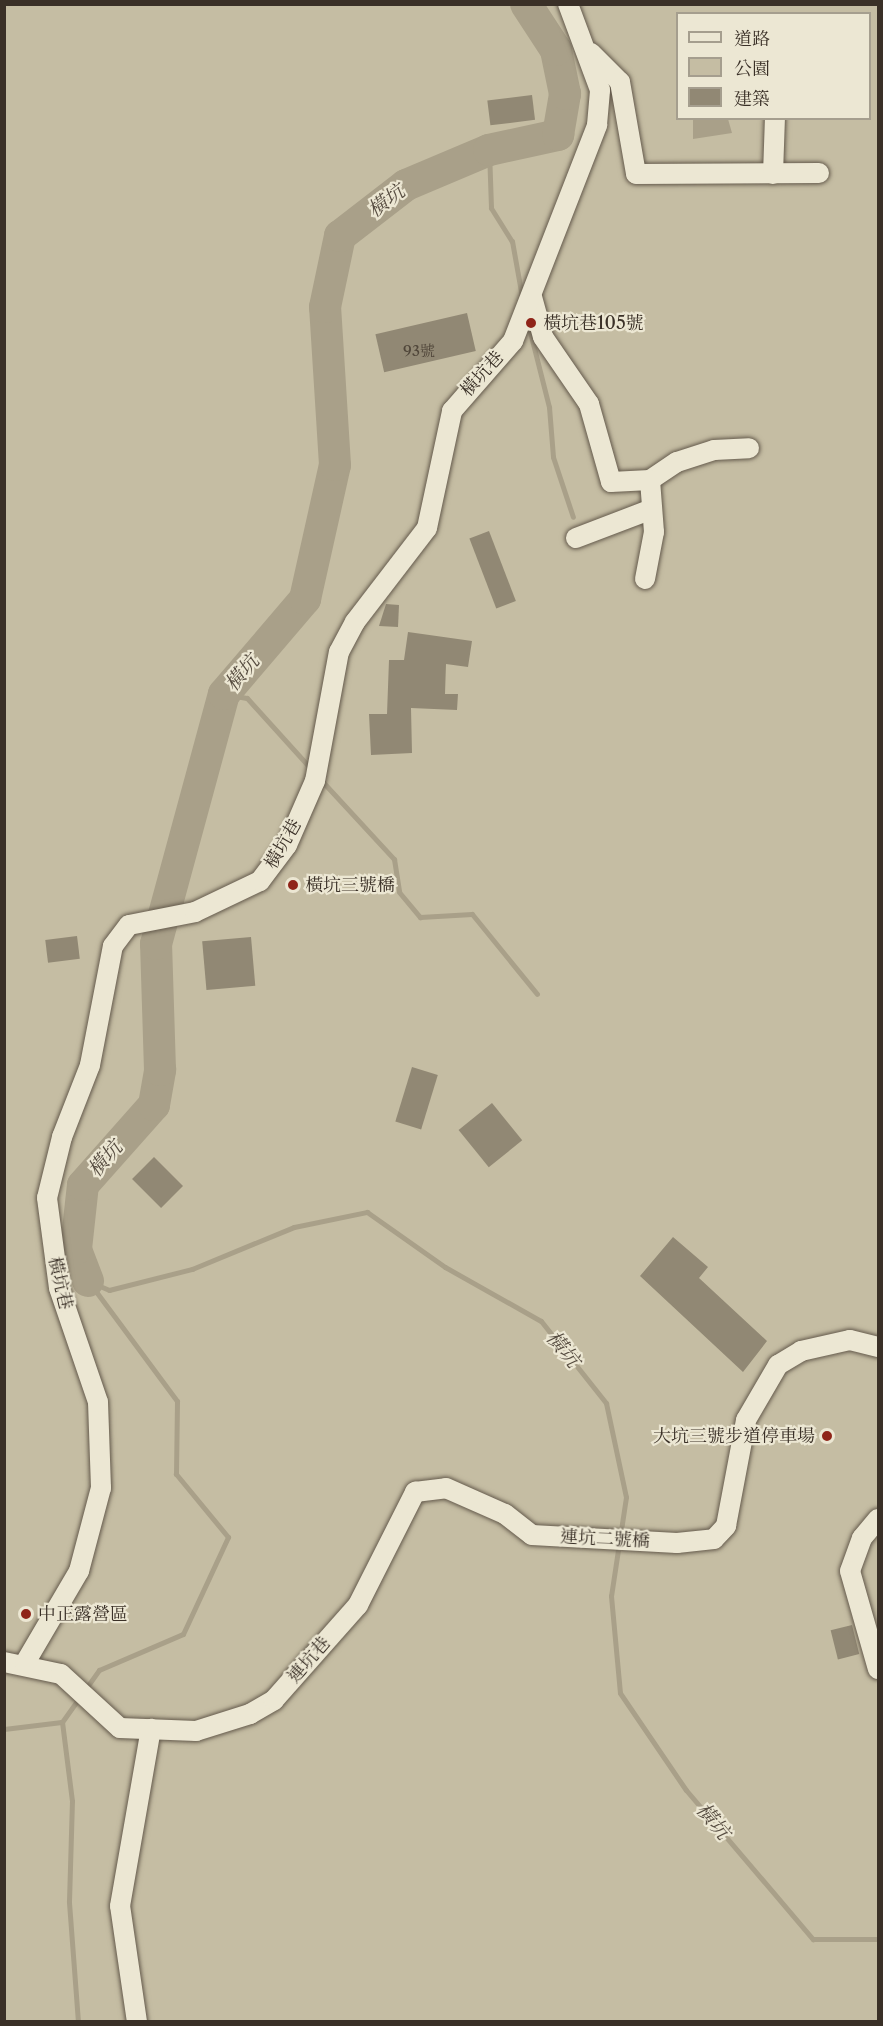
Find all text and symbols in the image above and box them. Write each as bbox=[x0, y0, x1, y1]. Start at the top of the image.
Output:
legend bbox=[676, 12, 871, 120]
text: 道路 bbox=[734, 28, 770, 50]
text: 公園 bbox=[734, 58, 770, 80]
text: 建築 bbox=[734, 88, 770, 110]
water label: 橫坑 bbox=[363, 179, 409, 223]
place label: 橫坑巷105號 bbox=[543, 312, 644, 334]
marker: 橫坑巷105號 bbox=[524, 316, 538, 330]
house number: 93號 bbox=[403, 342, 435, 360]
street label: 橫坑巷 bbox=[456, 347, 508, 401]
water label: 橫坑 bbox=[220, 650, 264, 696]
street label: 橫坑巷 bbox=[260, 815, 306, 873]
place label: 橫坑三號橋 bbox=[305, 874, 395, 896]
marker: 橫坑三號橋 bbox=[286, 878, 300, 892]
water label: 橫坑 bbox=[83, 1136, 127, 1182]
street label: 橫坑巷 bbox=[43, 1254, 77, 1312]
water label: 橫坑 bbox=[541, 1326, 585, 1372]
place label: 大坑三號步道停車場 bbox=[653, 1425, 815, 1447]
marker: 大坑三號步道停車場 bbox=[820, 1429, 834, 1443]
street label: 連坑二號橋 bbox=[559, 1526, 651, 1552]
place label: 中正露營區 bbox=[38, 1603, 128, 1625]
marker: 中正露營區 bbox=[19, 1607, 33, 1621]
street label: 連坑巷 bbox=[283, 1633, 335, 1687]
water label: 橫坑 bbox=[691, 1798, 735, 1844]

